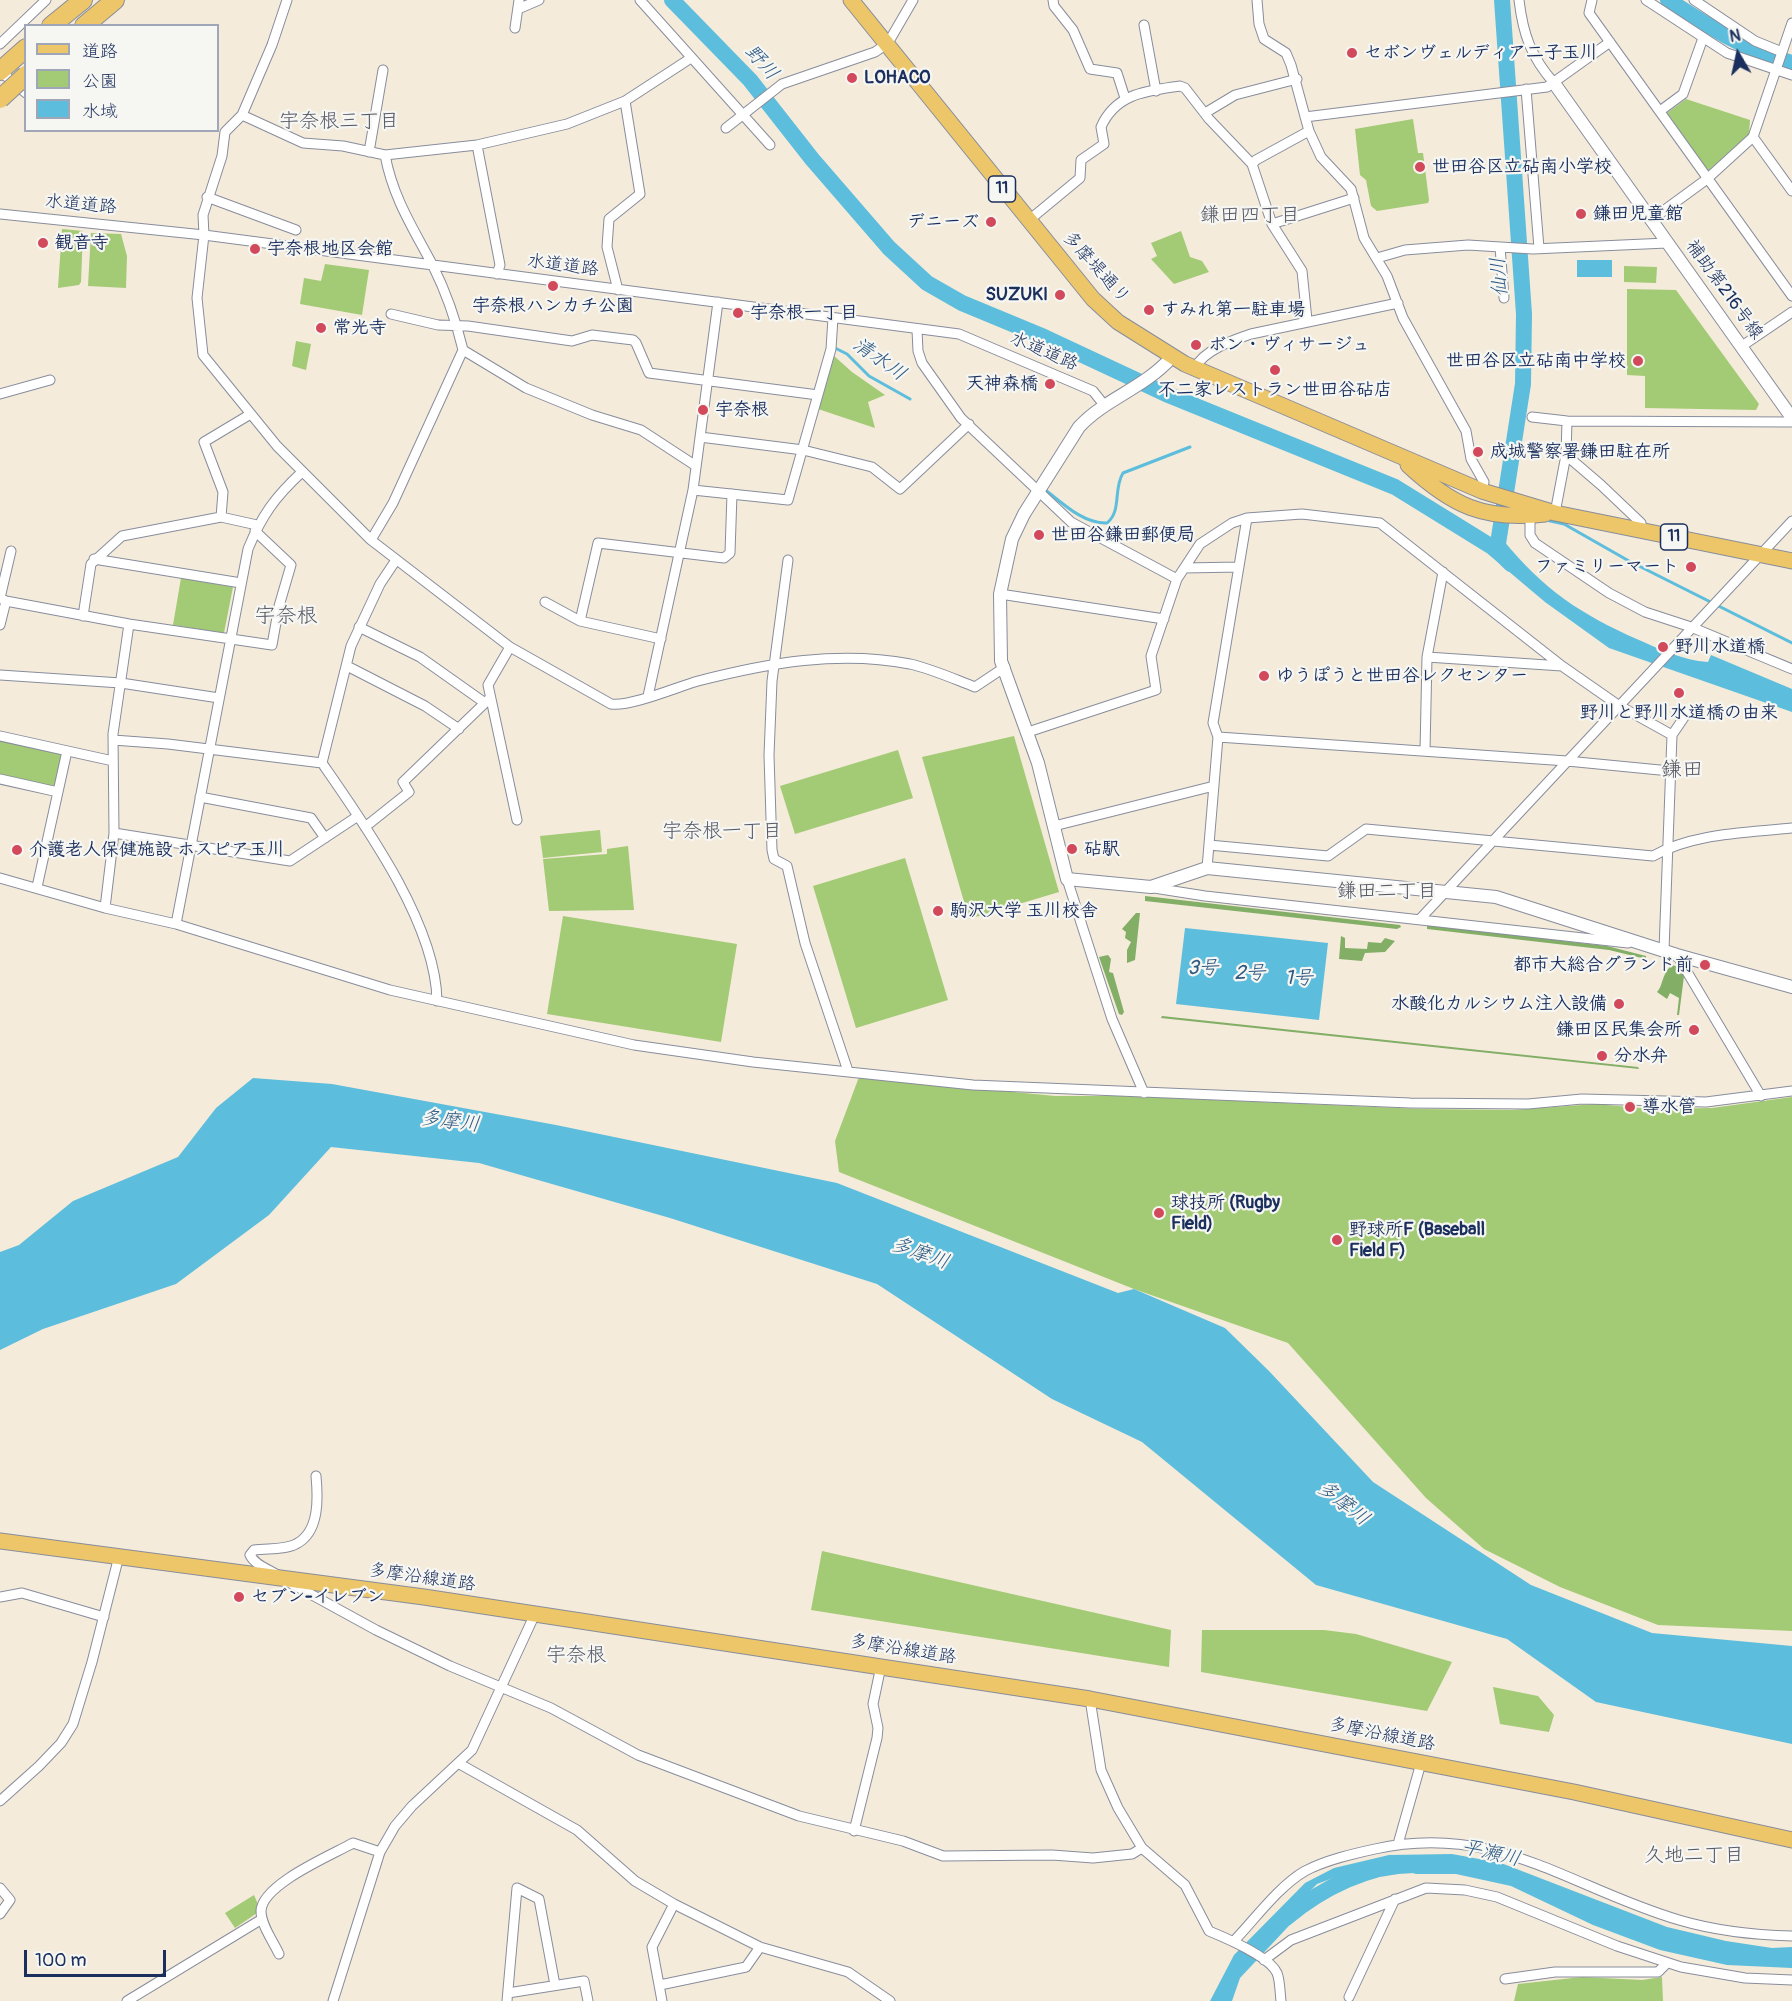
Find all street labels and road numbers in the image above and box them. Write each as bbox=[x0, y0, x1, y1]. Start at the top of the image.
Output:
road number: 11 bbox=[988, 176, 1016, 202]
street label: 水道道路 bbox=[44, 191, 118, 219]
street label: 多摩堤通り bbox=[1058, 227, 1134, 309]
street label: 補助第216号線 bbox=[1681, 236, 1767, 344]
street label: 水道道路 bbox=[526, 251, 600, 281]
street label: 水道道路 bbox=[1007, 328, 1081, 376]
road number: 11 bbox=[1660, 524, 1688, 550]
street label: 多摩沿線道路 bbox=[367, 1560, 477, 1596]
street label: 多摩沿線道路 bbox=[848, 1631, 958, 1669]
street label: 多摩沿線道路 bbox=[1327, 1714, 1437, 1756]

